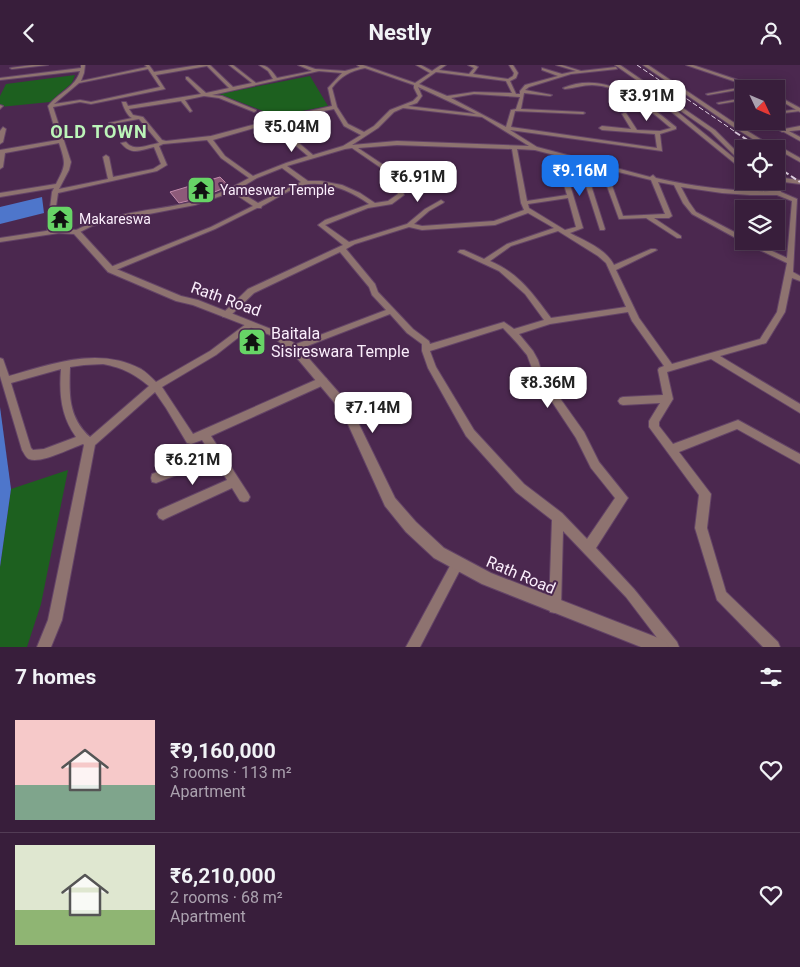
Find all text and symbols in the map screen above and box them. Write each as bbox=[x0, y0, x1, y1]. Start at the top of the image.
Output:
icon: back bbox=[15, 19, 43, 47]
icon: person bbox=[757, 19, 785, 47]
text: Nestly bbox=[368, 20, 432, 45]
pin: ₹3.91M bbox=[606, 80, 688, 122]
north arrow bbox=[735, 80, 785, 130]
map controls bbox=[735, 80, 785, 250]
text: ₹3.91M bbox=[620, 86, 674, 105]
pin: ₹5.04M bbox=[251, 111, 333, 153]
text: ₹5.04M bbox=[265, 117, 319, 136]
district label: OLD TOWN bbox=[50, 121, 148, 142]
button: locate bbox=[735, 140, 785, 190]
pin: ₹9.16M bbox=[539, 155, 621, 197]
pin: ₹6.91M bbox=[377, 161, 459, 203]
text: ₹9.16M bbox=[553, 161, 607, 180]
text: ₹6.91M bbox=[391, 167, 445, 186]
temple icon: Yameswar Temple bbox=[186, 175, 216, 205]
place label: Yameswar Temple bbox=[220, 182, 335, 198]
button: layers bbox=[735, 200, 785, 250]
temple icon: Makareswa bbox=[45, 204, 75, 234]
place label: Makareswa bbox=[79, 211, 151, 227]
street label: Rath Road bbox=[188, 278, 264, 320]
place label: Baitala Sisireswara Temple bbox=[271, 324, 409, 361]
temple icon: Baitala Sisireswara Temple bbox=[237, 327, 267, 357]
pin: ₹8.36M bbox=[507, 367, 589, 409]
text: ₹8.36M bbox=[521, 373, 575, 392]
pin: ₹7.14M bbox=[332, 391, 414, 434]
text: ₹7.14M bbox=[346, 398, 400, 417]
pin: ₹6.21M bbox=[152, 443, 234, 486]
text: ₹6.21M bbox=[166, 450, 220, 469]
street label: Rath Road bbox=[484, 552, 558, 598]
icon: filters bbox=[757, 663, 785, 691]
text: 7 homes bbox=[15, 665, 96, 689]
text: ₹9,160,000 bbox=[170, 739, 276, 763]
icon: home bbox=[55, 740, 115, 800]
icon: heart bbox=[757, 756, 785, 784]
text: 3 rooms · 113 m² bbox=[170, 763, 292, 782]
text: Apartment bbox=[170, 782, 246, 801]
text: ₹6,210,000 bbox=[170, 864, 276, 888]
icon: home bbox=[55, 865, 115, 925]
icon: heart bbox=[757, 881, 785, 909]
text: 2 rooms · 68 m² bbox=[170, 888, 283, 907]
text: Apartment bbox=[170, 907, 246, 926]

